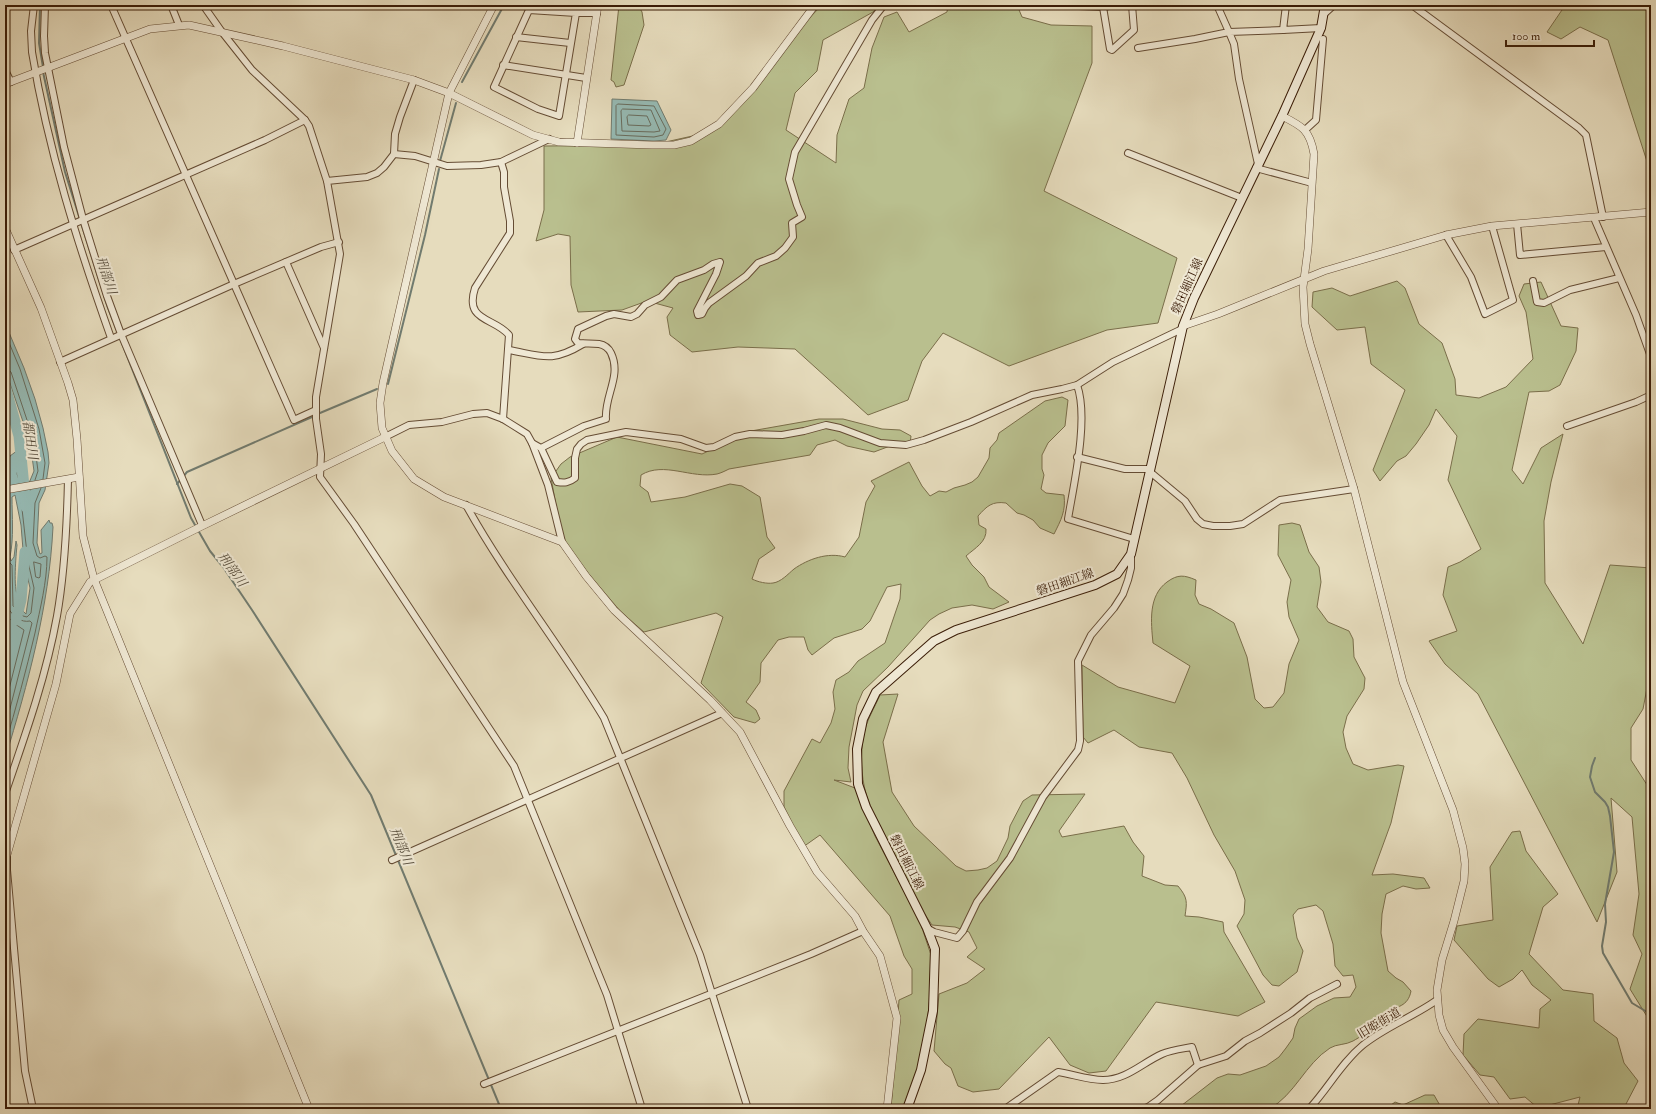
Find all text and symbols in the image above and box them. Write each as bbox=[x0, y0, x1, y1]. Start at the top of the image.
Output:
scale bar bbox=[1506, 22, 1594, 48]
text: 100 m bbox=[1512, 29, 1541, 44]
water label: 刑部川 bbox=[92, 254, 120, 298]
street label: 磐田細江線 bbox=[1168, 256, 1207, 317]
water label: 都田川 bbox=[19, 420, 41, 463]
water label: 刑部川 bbox=[214, 549, 251, 592]
street label: 磐田細江線 bbox=[1034, 566, 1096, 599]
water label: 刑部川 bbox=[386, 825, 417, 869]
street label: 磐田細江線 bbox=[886, 832, 927, 892]
street label: 旧姫街道 bbox=[1355, 1005, 1404, 1042]

